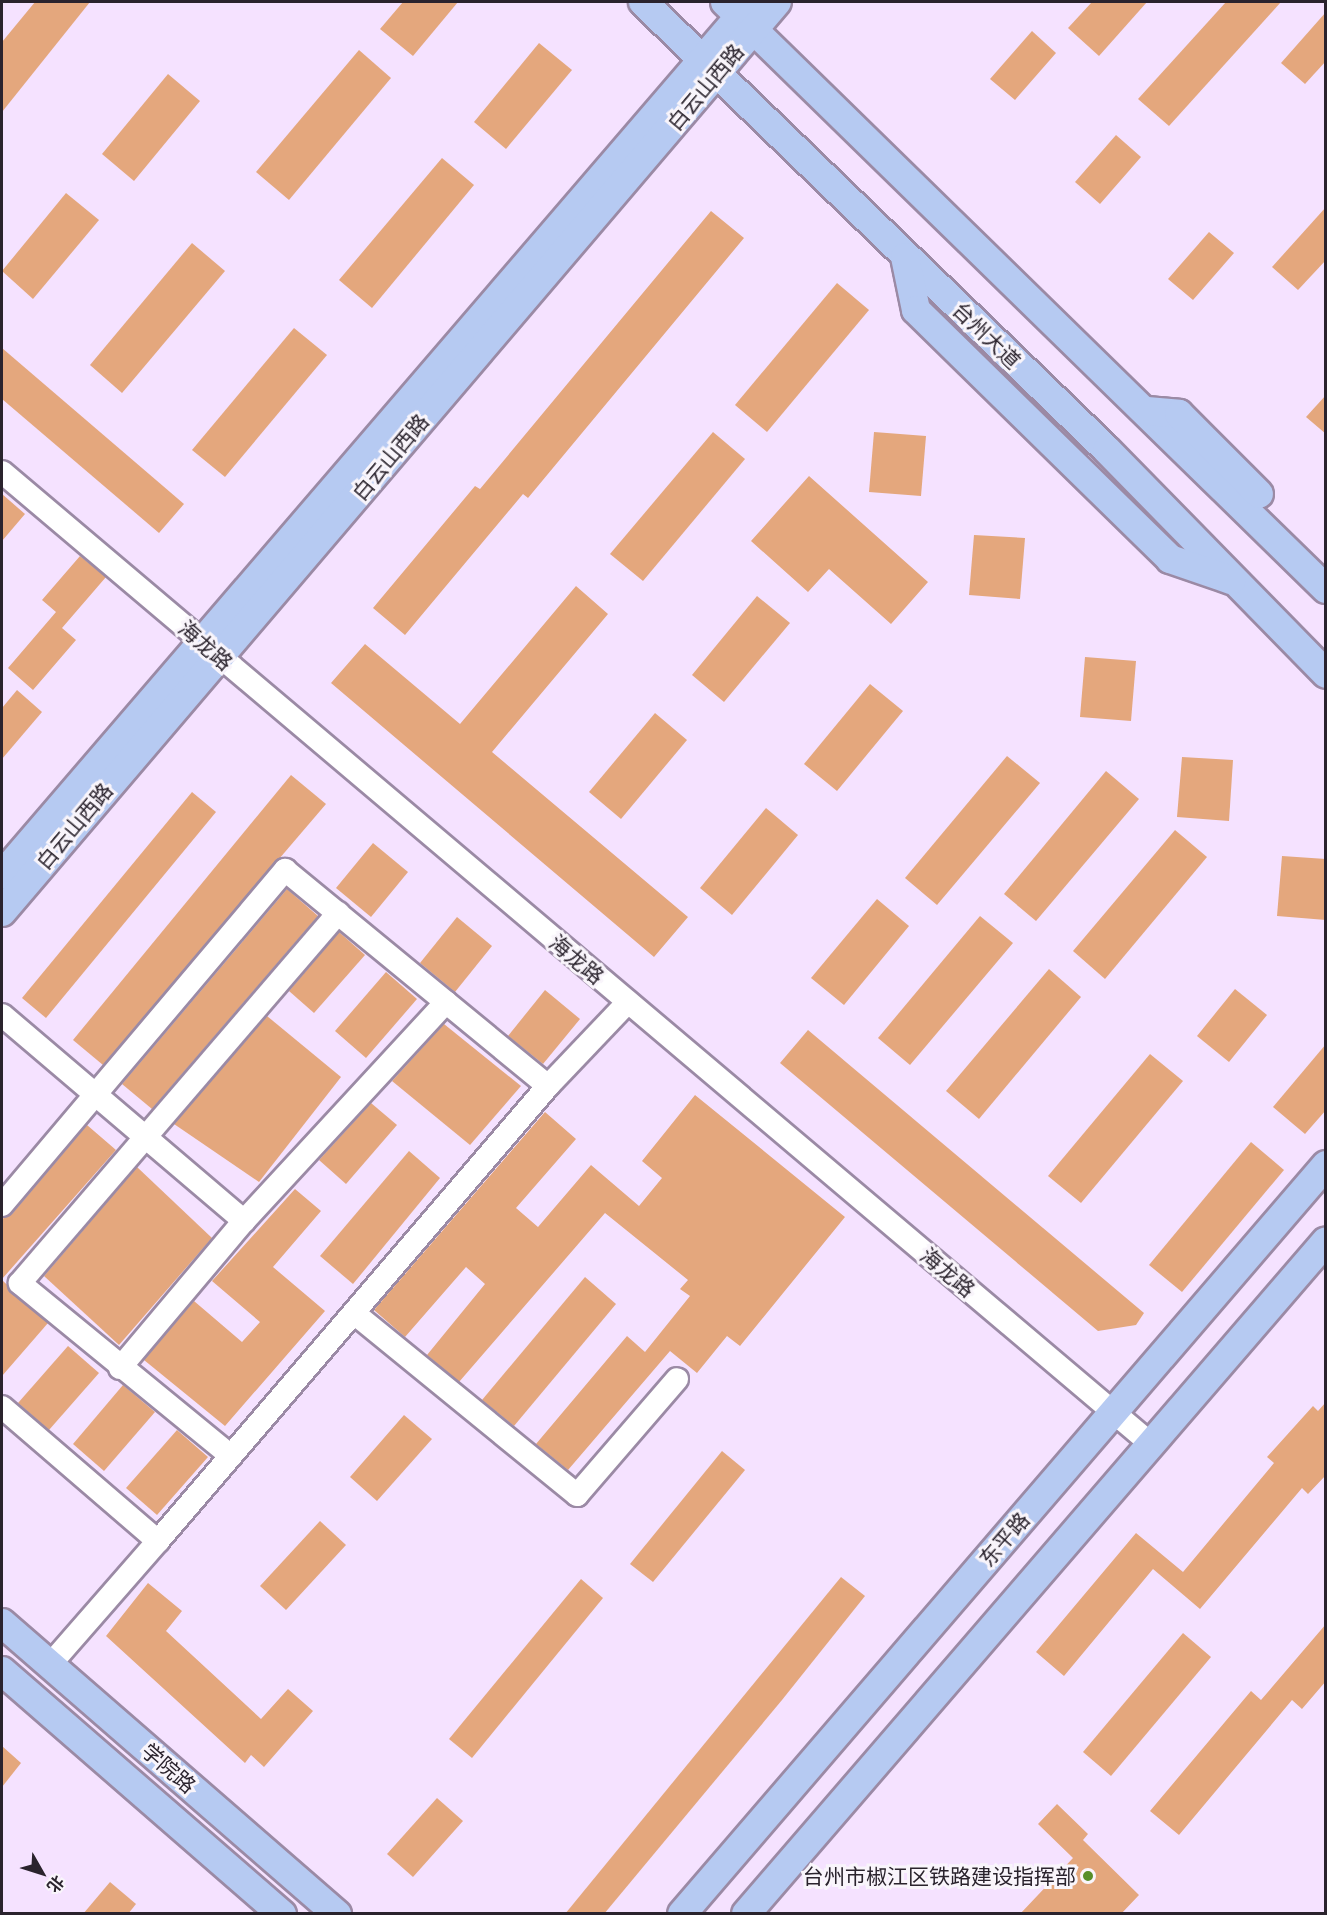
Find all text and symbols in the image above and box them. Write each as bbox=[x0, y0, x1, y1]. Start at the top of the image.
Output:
street label: 白云山西路 bbox=[662, 39, 748, 135]
street label: 台州大道 bbox=[948, 297, 1026, 373]
street label: 白云山西路 bbox=[347, 409, 433, 505]
street label: 海龙路 bbox=[174, 615, 238, 675]
street label: 白云山西路 bbox=[31, 778, 117, 874]
street label: 海龙路 bbox=[545, 929, 609, 989]
street label: 海龙路 bbox=[916, 1242, 980, 1302]
street label: 东平路 bbox=[974, 1507, 1034, 1571]
street label: 学院路 bbox=[137, 1738, 201, 1798]
north arrow bbox=[12, 1843, 72, 1903]
place label: 台州市椒江区铁路建设指挥部 bbox=[803, 1863, 1076, 1889]
marker: 台州市椒江区铁路建设指挥部 bbox=[1081, 1869, 1095, 1883]
text: 北 bbox=[43, 1872, 69, 1897]

